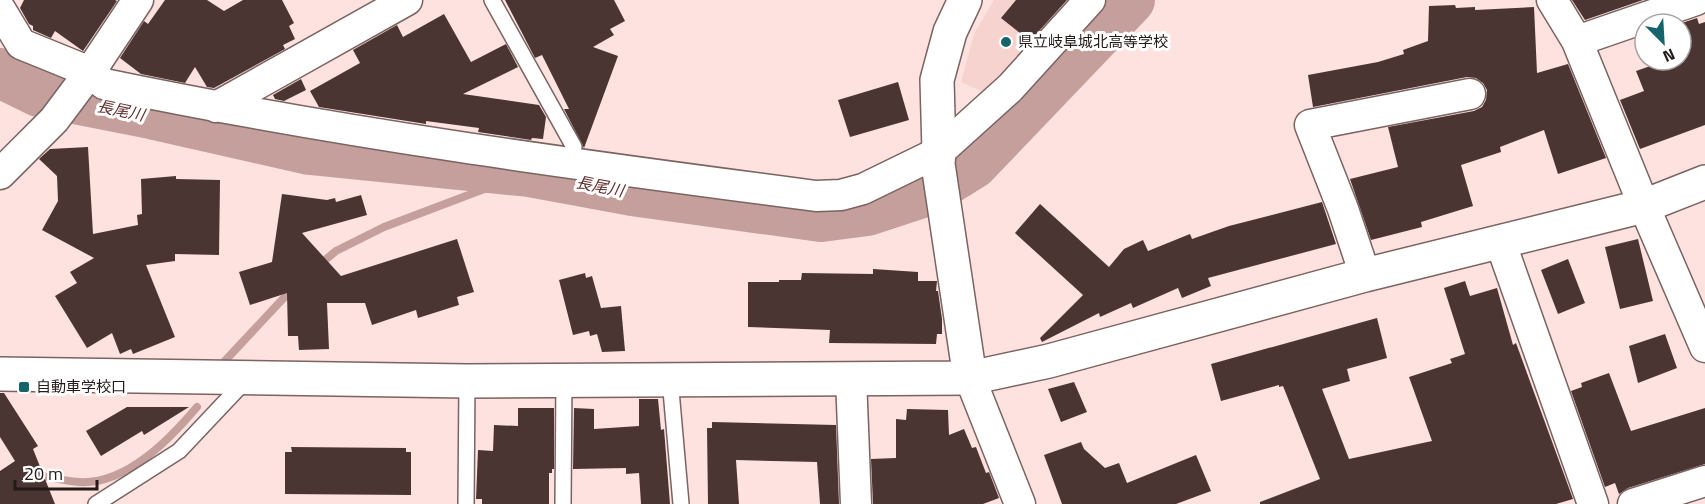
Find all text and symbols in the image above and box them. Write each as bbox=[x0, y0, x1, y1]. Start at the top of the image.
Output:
north arrow bbox=[1633, 12, 1693, 72]
place label: 県立岐阜城北高等学校 bbox=[1018, 30, 1168, 53]
marker: 県立岐阜城北高等学校 bbox=[999, 35, 1013, 49]
text: N bbox=[1659, 42, 1679, 69]
water label: 長尾川 bbox=[95, 93, 149, 127]
water label: 長尾川 bbox=[574, 170, 628, 203]
place label: 自動車学校口 bbox=[36, 375, 126, 398]
marker: 自動車学校口 bbox=[17, 380, 31, 394]
scale bar bbox=[15, 453, 98, 491]
text: 20 m bbox=[24, 460, 63, 487]

